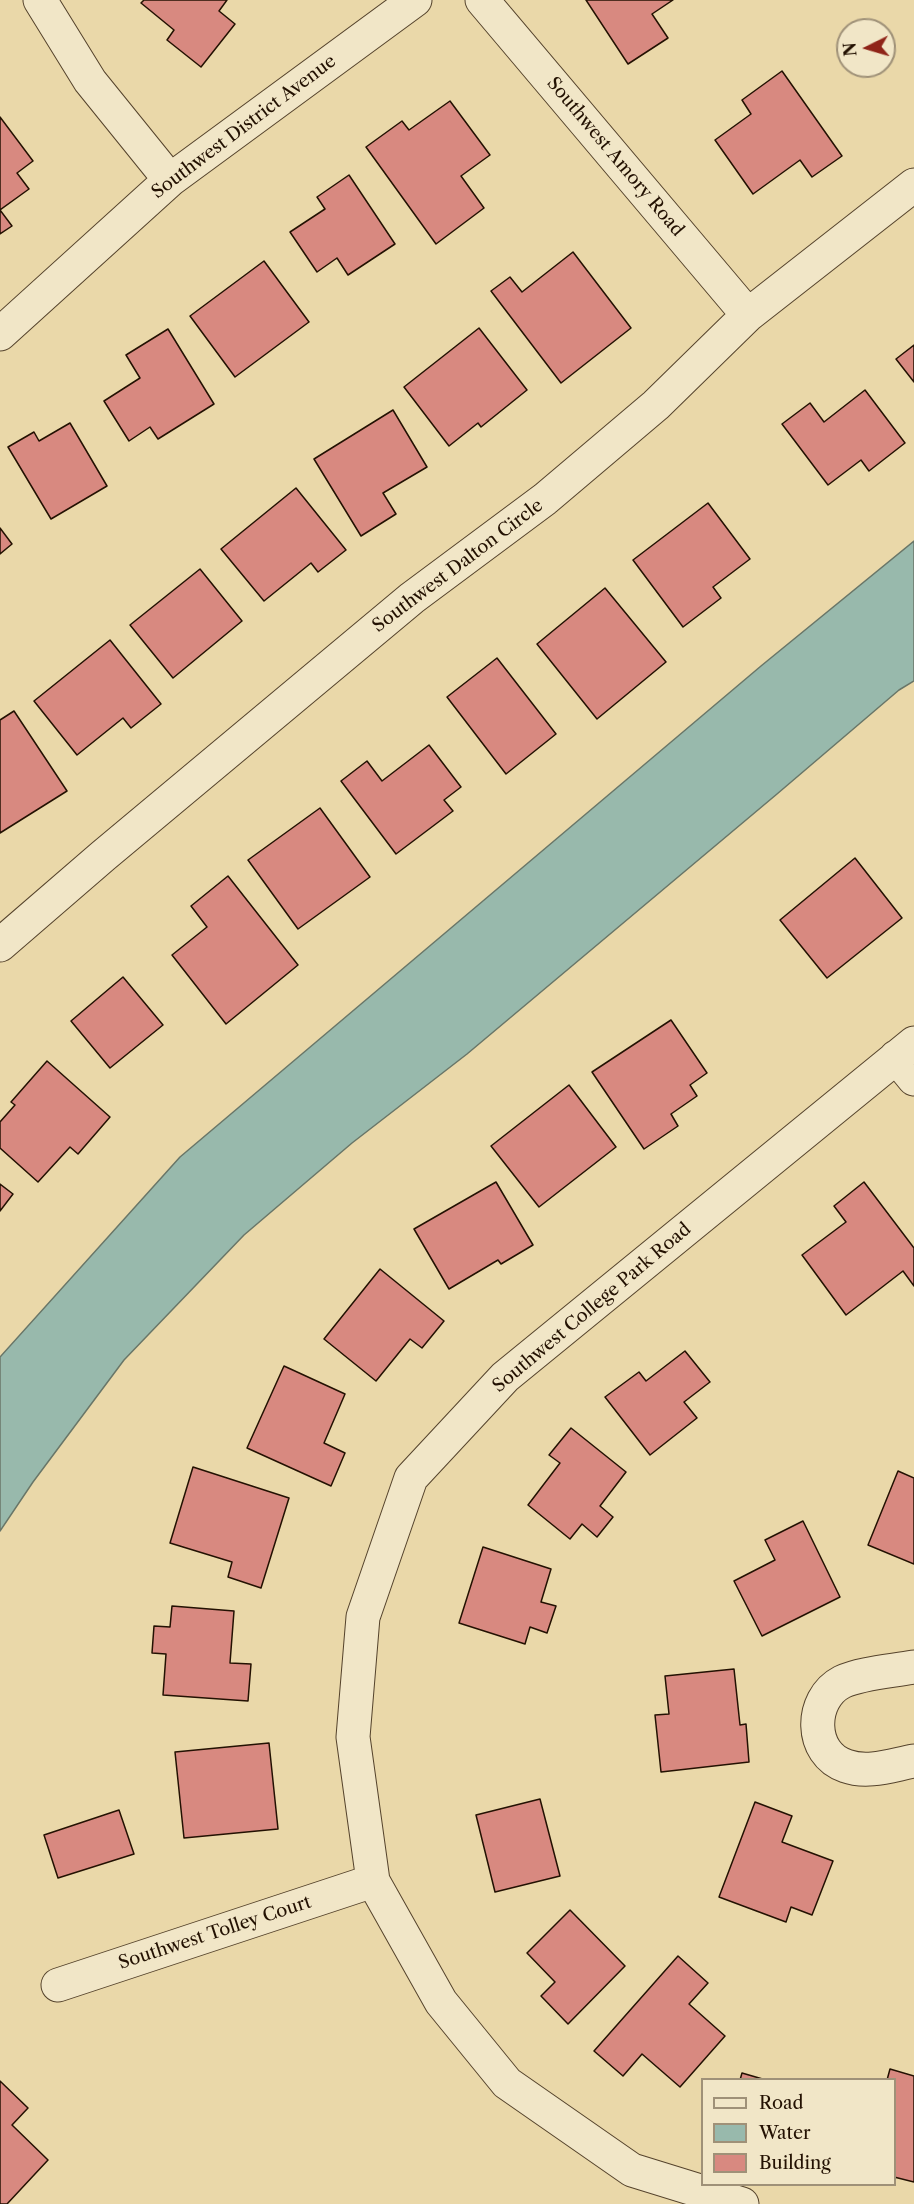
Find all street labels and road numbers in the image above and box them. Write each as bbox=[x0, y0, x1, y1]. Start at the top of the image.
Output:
street label: Southwest District Avenue bbox=[148, 51, 340, 203]
street label: Southwest Amory Road bbox=[542, 73, 688, 241]
street label: Southwest Dalton Circle bbox=[368, 495, 548, 637]
street label: Southwest College Park Road bbox=[489, 1219, 695, 1397]
street label: Southwest Tolley Court bbox=[116, 1892, 314, 1974]

